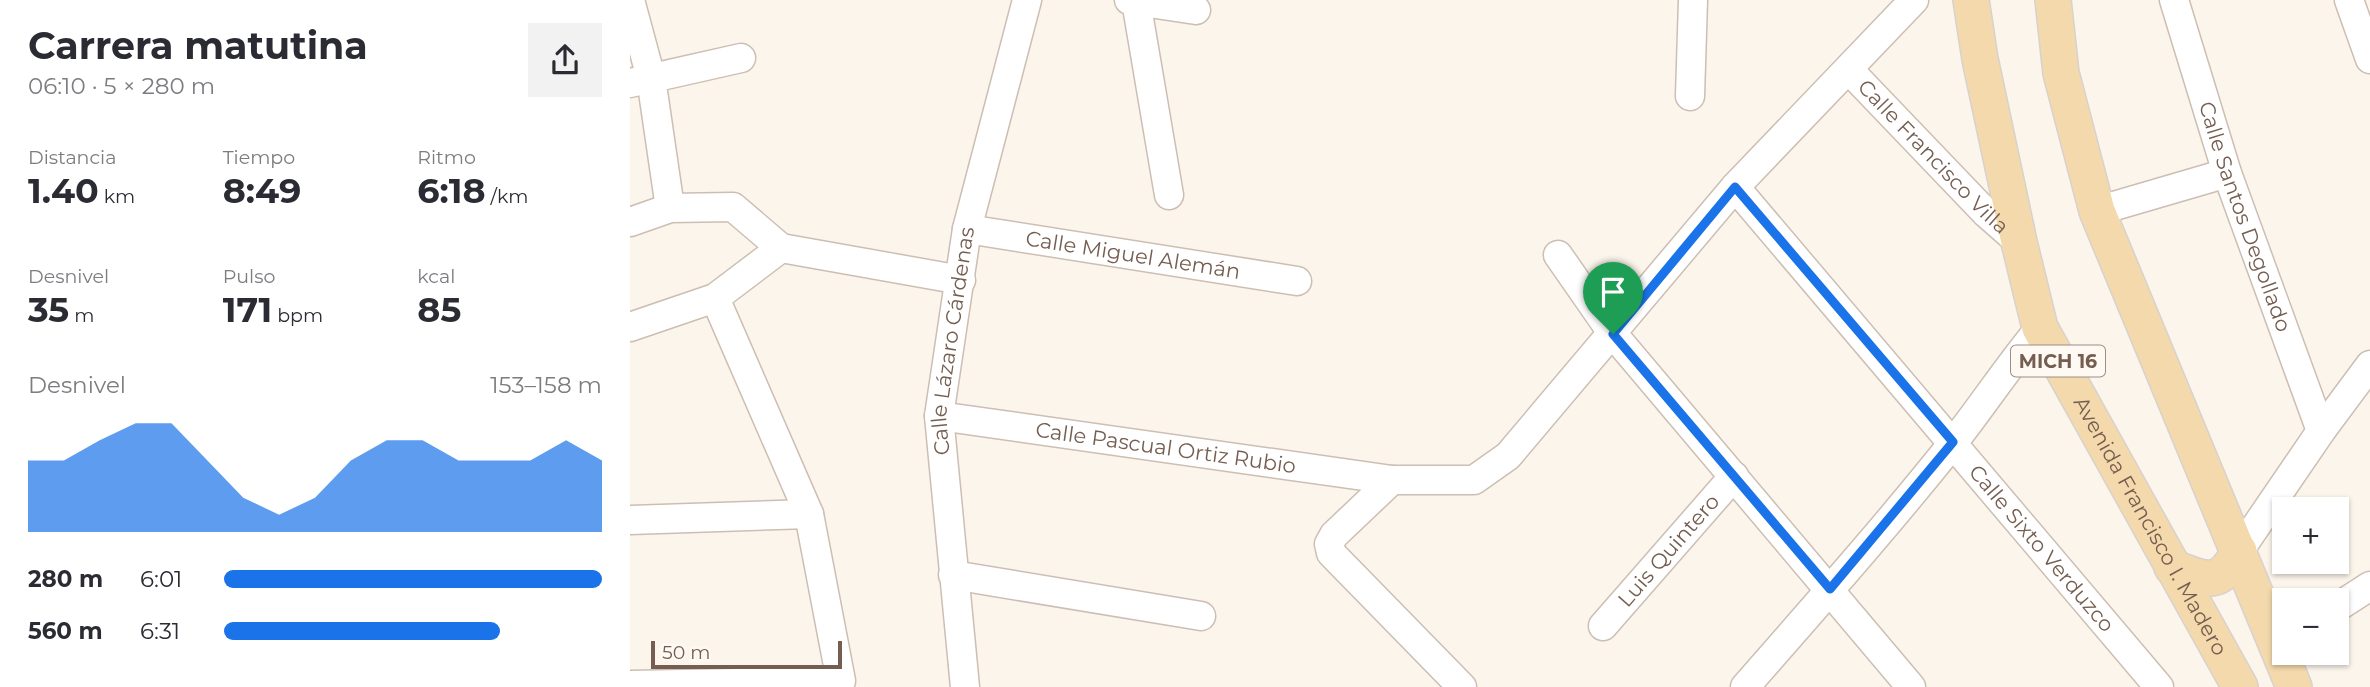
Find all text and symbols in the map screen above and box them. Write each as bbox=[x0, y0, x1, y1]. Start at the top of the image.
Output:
text: Carrera matutina bbox=[28, 22, 368, 69]
button: share bbox=[528, 23, 602, 97]
text: 06:10 · 5 × 280 m bbox=[28, 72, 215, 100]
street label: Calle Francisco Villa bbox=[1853, 74, 2014, 239]
street label: Calle Santos Degollado bbox=[2194, 99, 2297, 335]
text: Distancia bbox=[28, 146, 116, 169]
text: Tiempo bbox=[223, 146, 295, 169]
text: Ritmo bbox=[417, 146, 476, 169]
text: 1.40 bbox=[28, 169, 99, 212]
text: 8:49 bbox=[223, 169, 301, 212]
text: 6:18 bbox=[417, 169, 486, 212]
text: km bbox=[99, 185, 135, 208]
text: /km bbox=[486, 185, 528, 208]
street label: Calle Lázaro Cárdenas bbox=[926, 225, 979, 457]
street label: Calle Miguel Alemán bbox=[1024, 225, 1242, 284]
pin bbox=[1583, 262, 1643, 334]
text: Desnivel bbox=[28, 265, 109, 288]
text: Pulso bbox=[223, 265, 275, 288]
text: kcal bbox=[417, 265, 455, 288]
icon: arrive bbox=[1594, 273, 1632, 311]
text: 35 bbox=[28, 288, 69, 331]
text: 171 bbox=[223, 288, 272, 331]
text: 85 bbox=[417, 288, 461, 331]
text: m bbox=[69, 304, 94, 327]
text: bpm bbox=[272, 304, 323, 327]
road number: MICH 16 bbox=[2011, 346, 2105, 376]
text: Desnivel bbox=[28, 371, 126, 399]
text: 153–158 m bbox=[490, 371, 602, 399]
street label: Avenida Francisco I. Madero bbox=[2069, 392, 2233, 660]
street label: Calle Pascual Ortiz Rubio bbox=[1034, 417, 1298, 478]
street label: Calle Sixto Verduzco bbox=[1964, 460, 2120, 637]
street label: Luis Quintero bbox=[1612, 489, 1724, 612]
map controls bbox=[2272, 497, 2349, 665]
button: + bbox=[2272, 497, 2349, 574]
text: 280 m bbox=[28, 565, 103, 593]
text: 6:01 bbox=[140, 565, 182, 593]
button: − bbox=[2272, 588, 2349, 665]
text: 560 m bbox=[28, 617, 103, 645]
text: 6:31 bbox=[140, 617, 180, 645]
scale bar bbox=[651, 638, 842, 670]
text: 50 m bbox=[662, 641, 710, 664]

